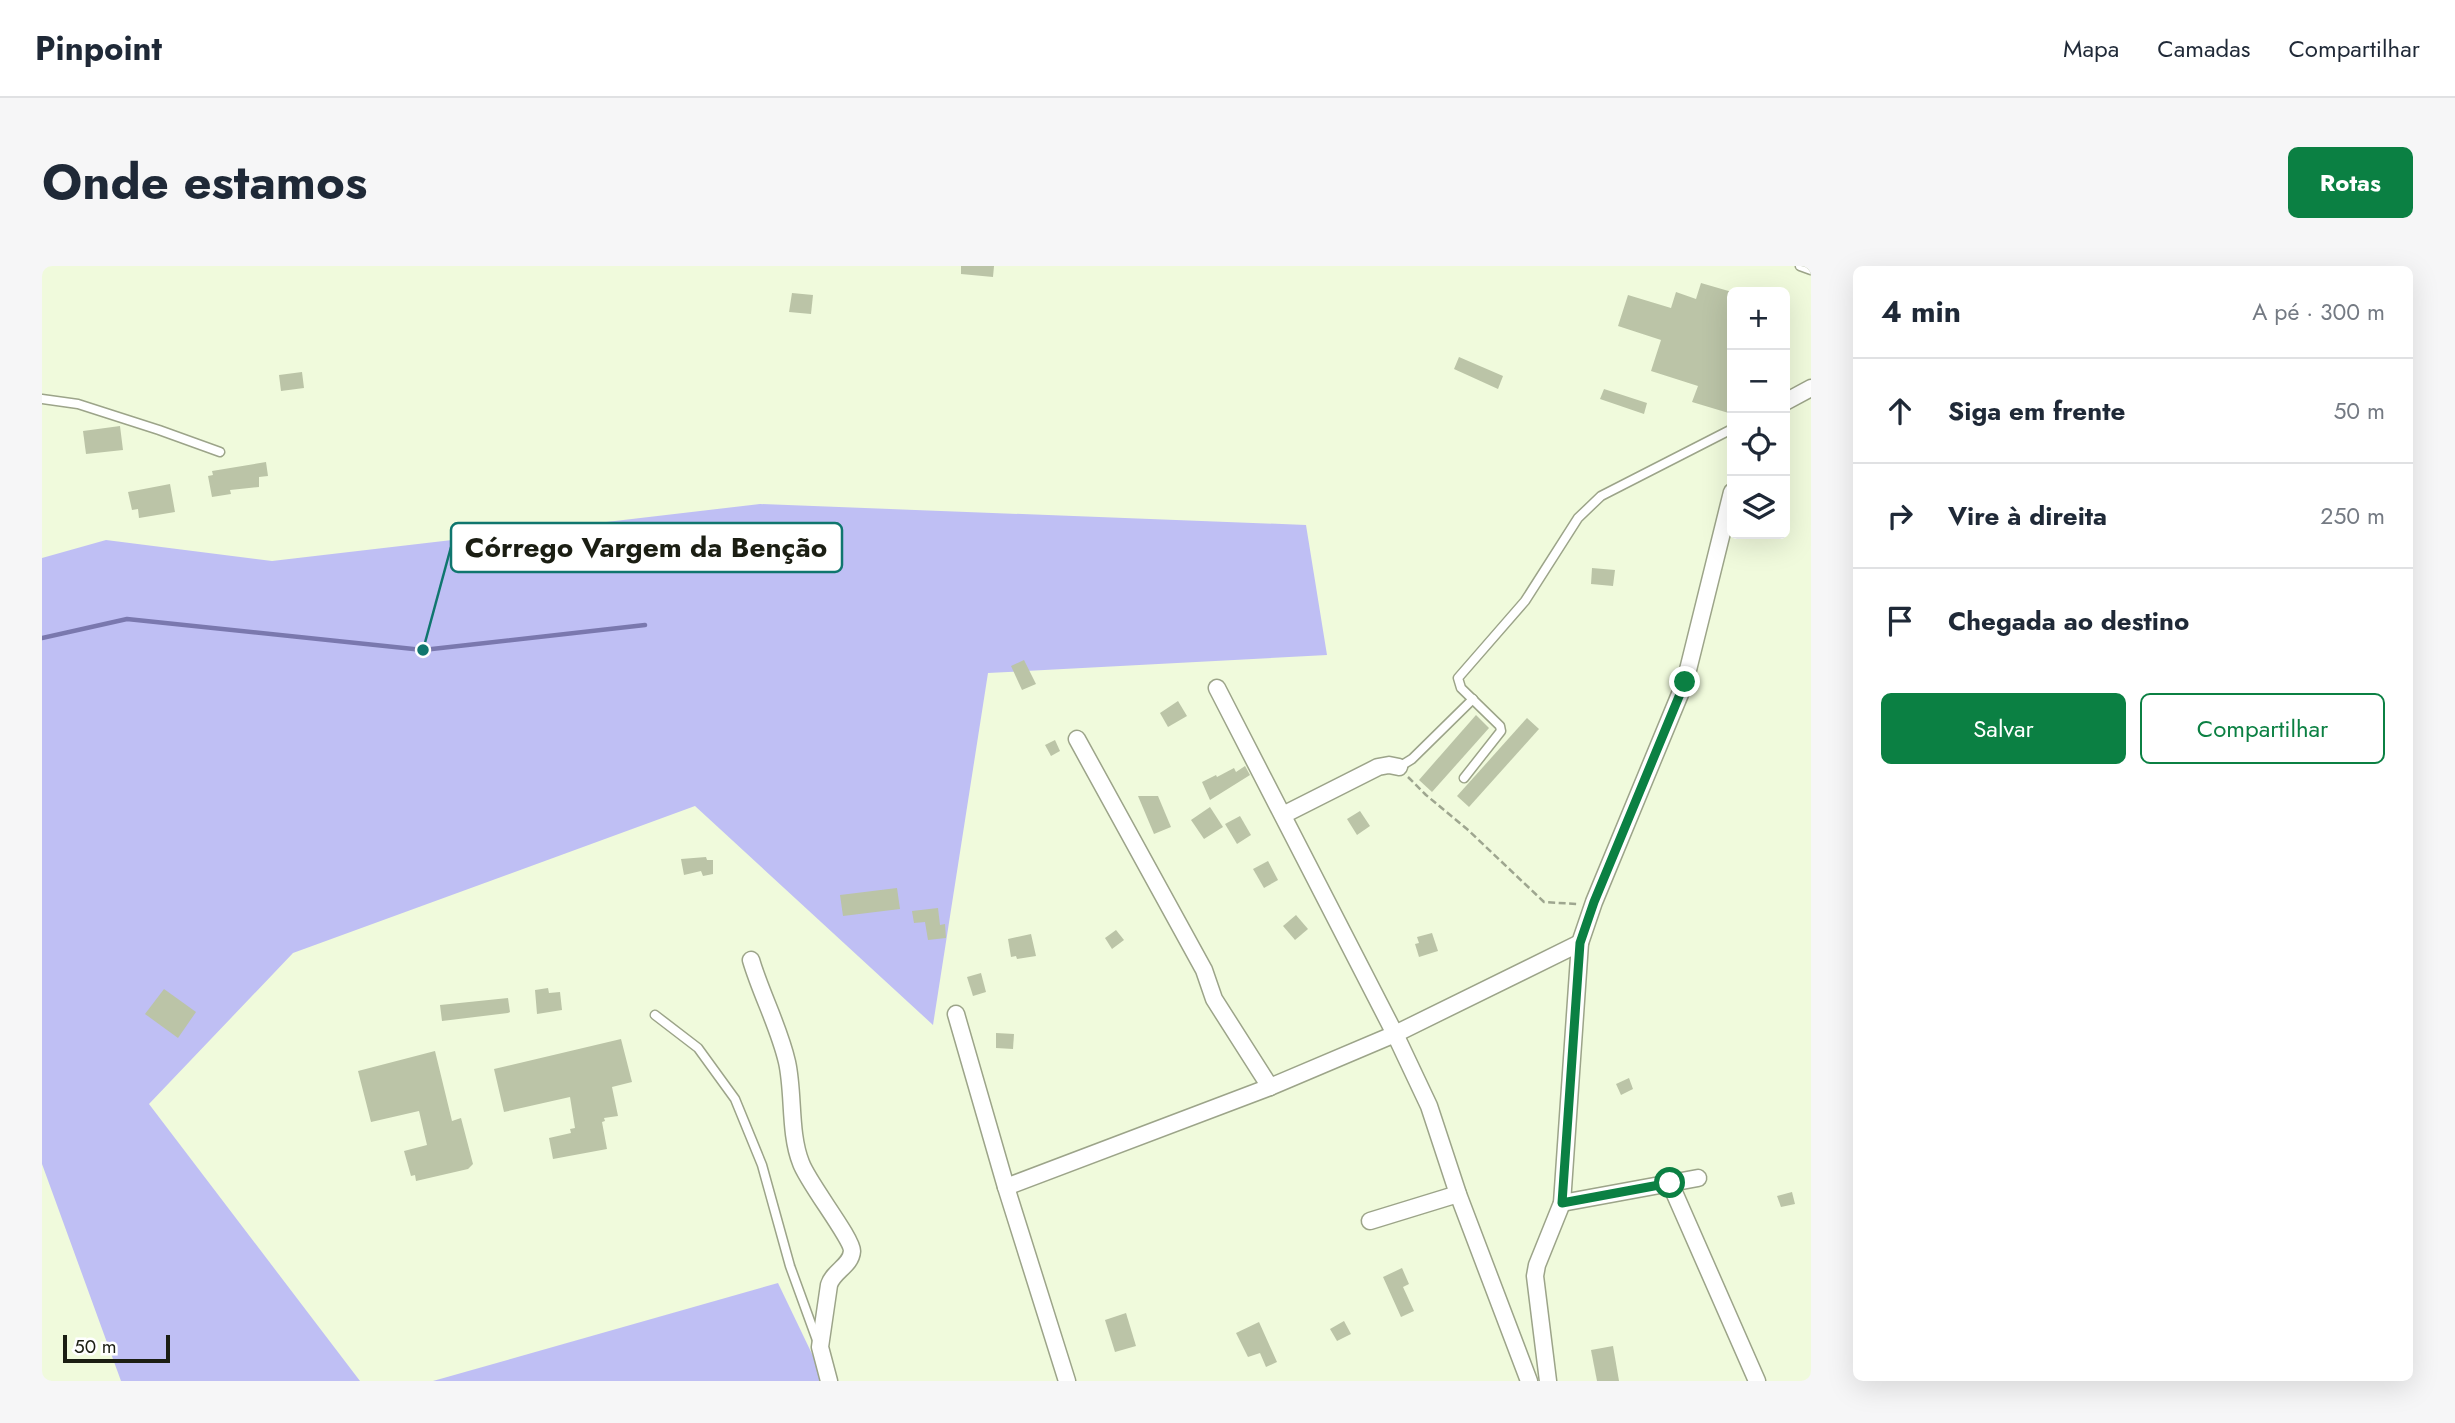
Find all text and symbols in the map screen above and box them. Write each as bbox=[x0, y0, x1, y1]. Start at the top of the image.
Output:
text: Pinpoint bbox=[35, 25, 162, 72]
text: Mapa bbox=[2063, 31, 2119, 66]
text: Camadas bbox=[2157, 31, 2250, 66]
text: Compartilhar bbox=[2288, 31, 2420, 66]
text: Onde estamos bbox=[42, 147, 367, 217]
button: Rotas bbox=[2288, 147, 2413, 218]
map controls bbox=[1727, 287, 1790, 539]
button: + bbox=[1727, 287, 1790, 350]
text: 4 min bbox=[1881, 290, 1961, 333]
text: A pé · 300 m bbox=[2252, 295, 2385, 329]
button: − bbox=[1727, 350, 1790, 413]
icon: ahead bbox=[1881, 392, 1919, 430]
text: Siga em frente bbox=[1948, 392, 2125, 430]
text: 50 m bbox=[2333, 394, 2385, 428]
button: locate bbox=[1727, 413, 1790, 476]
button: layers bbox=[1727, 476, 1790, 539]
icon: right bbox=[1881, 497, 1919, 535]
text: Vire à direita bbox=[1948, 497, 2107, 535]
text: 250 m bbox=[2320, 499, 2385, 533]
callout: Córrego Vargem da Benção bbox=[451, 523, 842, 572]
text: Córrego Vargem da Benção bbox=[465, 527, 827, 568]
icon: arrive bbox=[1881, 602, 1919, 640]
text: Chegada ao destino bbox=[1948, 602, 2189, 640]
route end bbox=[1669, 666, 1700, 697]
button: Salvar bbox=[1881, 693, 2126, 764]
button: Compartilhar bbox=[2140, 693, 2385, 764]
route start bbox=[1654, 1167, 1685, 1198]
scale bar bbox=[63, 1332, 170, 1364]
text: 50 m bbox=[74, 1333, 117, 1360]

